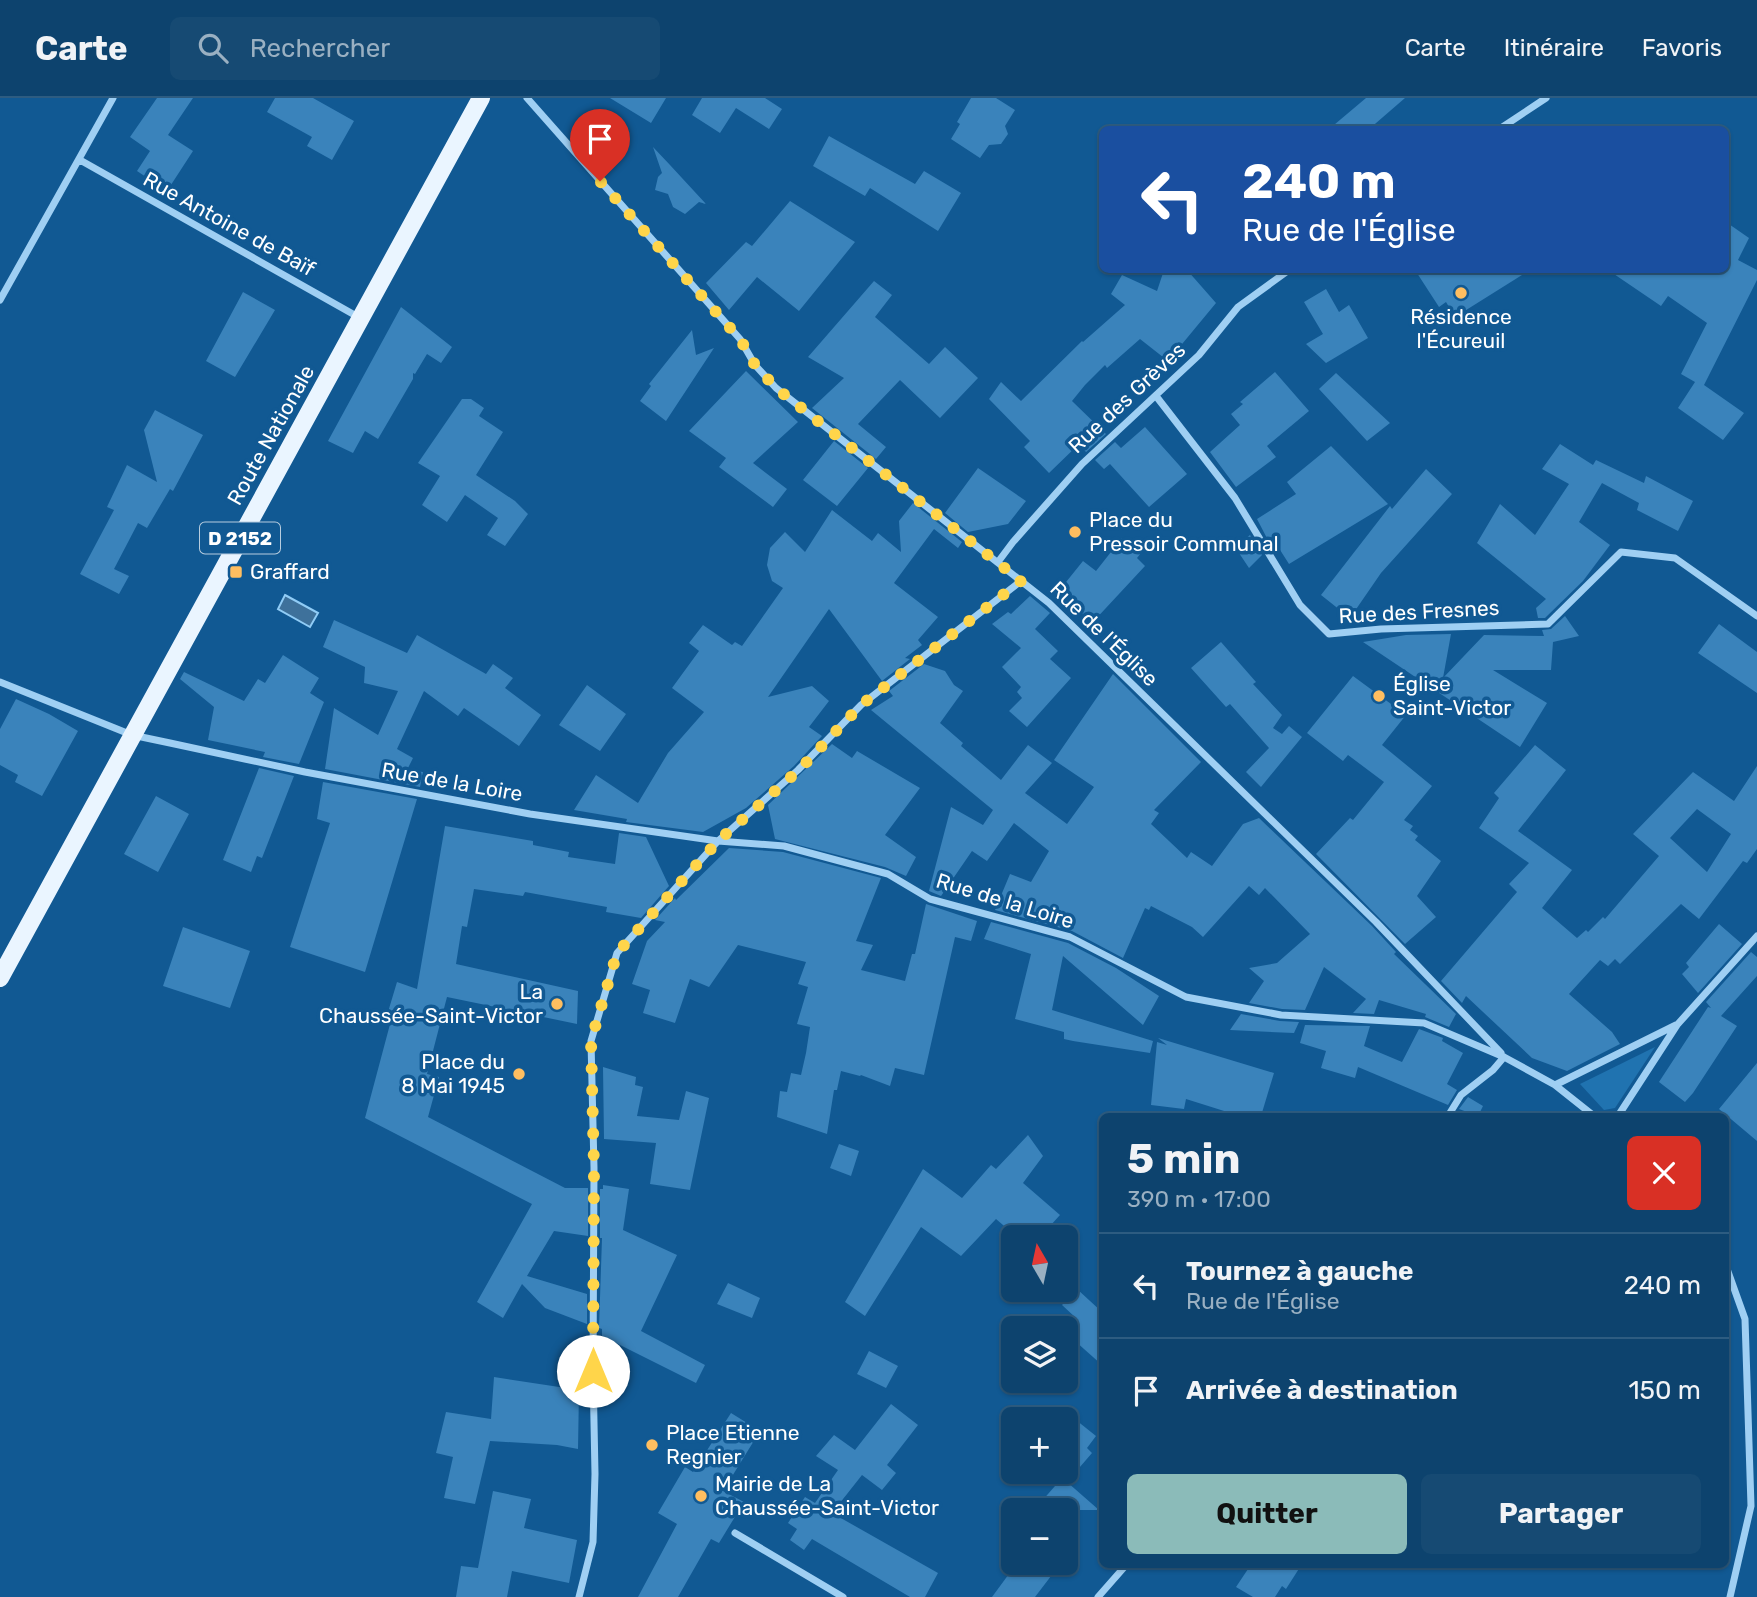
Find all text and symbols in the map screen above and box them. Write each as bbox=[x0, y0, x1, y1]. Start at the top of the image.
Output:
search box bbox=[170, 17, 660, 80]
text: Carte bbox=[35, 29, 128, 68]
icon: search bbox=[194, 29, 232, 67]
text: Rechercher bbox=[250, 33, 390, 64]
text: Carte bbox=[1405, 34, 1466, 62]
text: Itinéraire bbox=[1504, 34, 1604, 62]
text: Favoris bbox=[1642, 34, 1722, 62]
pin bbox=[570, 109, 630, 181]
icon: arrive bbox=[581, 120, 619, 158]
text: 240 m bbox=[1242, 152, 1396, 210]
icon: left bbox=[1127, 154, 1218, 245]
street label: Rue Antoine de Baïf bbox=[139, 166, 320, 281]
text: Rue de l'Église bbox=[1242, 211, 1456, 249]
marker: Résidence l'Écureuil bbox=[1453, 285, 1469, 301]
place label: Résidence l'Écureuil bbox=[1410, 304, 1512, 353]
street label: Rue des Grèves bbox=[1063, 337, 1190, 458]
street label: Route Nationale bbox=[222, 360, 319, 509]
place label: Place du Pressoir Communal bbox=[1089, 507, 1279, 556]
road number: D 2152 bbox=[200, 522, 280, 554]
marker: Place du Pressoir Communal bbox=[1067, 524, 1083, 540]
place label: Graffard bbox=[250, 559, 330, 584]
marker: Graffard bbox=[228, 564, 244, 580]
street label: Rue de l'Église bbox=[1045, 576, 1163, 691]
street label: Rue des Fresnes bbox=[1338, 595, 1500, 628]
place label: Église Saint-Victor bbox=[1393, 671, 1511, 720]
marker: Église Saint-Victor bbox=[1371, 688, 1387, 704]
street label: Rue de la Loire bbox=[380, 757, 525, 806]
street label: Rue de la Loire bbox=[933, 868, 1077, 933]
place label: La Chaussée-Saint-Victor bbox=[319, 979, 543, 1028]
marker: La Chaussée-Saint-Victor bbox=[549, 996, 565, 1012]
place label: Place du 8 Mai 1945 bbox=[401, 1049, 505, 1098]
marker: Place du 8 Mai 1945 bbox=[511, 1066, 527, 1082]
text: 5 min bbox=[1127, 1134, 1241, 1184]
button: close bbox=[1627, 1136, 1701, 1210]
text: 390 m · 17:00 bbox=[1127, 1185, 1271, 1213]
north arrow bbox=[1001, 1225, 1078, 1302]
map controls bbox=[1001, 1225, 1078, 1575]
text: Tournez à gauche bbox=[1186, 1256, 1414, 1287]
icon: left bbox=[1127, 1267, 1165, 1305]
text: 240 m bbox=[1624, 1270, 1701, 1301]
text: Rue de l'Église bbox=[1186, 1287, 1340, 1315]
button: layers bbox=[1001, 1316, 1078, 1393]
position arrow bbox=[556, 1334, 630, 1408]
icon: arrive bbox=[1127, 1372, 1165, 1410]
text: Arrivée à destination bbox=[1186, 1375, 1458, 1406]
text: 150 m bbox=[1628, 1375, 1701, 1406]
button: + bbox=[1001, 1407, 1078, 1484]
place label: Place Etienne Regnier bbox=[666, 1420, 799, 1469]
marker: Place Etienne Regnier bbox=[644, 1437, 660, 1453]
place label: Mairie de La Chaussée-Saint-Victor bbox=[715, 1471, 939, 1520]
button: Quitter bbox=[1127, 1474, 1407, 1554]
button: Partager bbox=[1421, 1474, 1701, 1554]
marker: Mairie de La Chaussée-Saint-Victor bbox=[693, 1488, 709, 1504]
button: − bbox=[1001, 1498, 1078, 1575]

